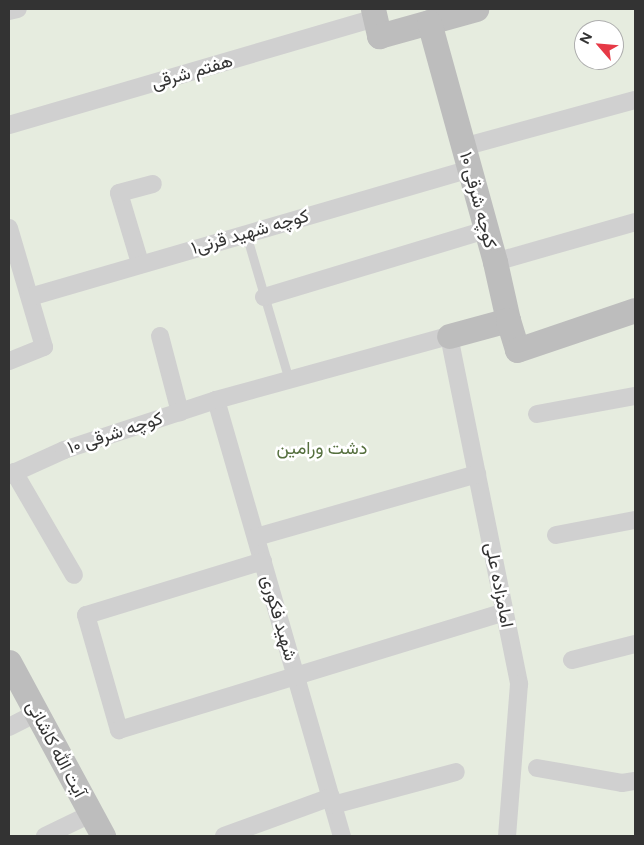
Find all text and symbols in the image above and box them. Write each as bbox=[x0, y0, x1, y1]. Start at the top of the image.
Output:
north arrow bbox=[574, 20, 624, 70]
text: N bbox=[576, 30, 596, 47]
street label: هفتم شرقی bbox=[149, 50, 235, 94]
street label: کوچه شرقی ۱۰ bbox=[455, 149, 501, 251]
street label: کوچه شهید قرنی۱ bbox=[189, 205, 311, 259]
street label: کوچه شرقی ۱۰ bbox=[65, 407, 165, 459]
park label: دشت ورامین bbox=[277, 437, 367, 459]
street label: امامزاده علی bbox=[480, 541, 518, 629]
street label: شهید فکوری bbox=[256, 573, 302, 663]
street label: آیت الله کاشانی bbox=[21, 697, 91, 801]

